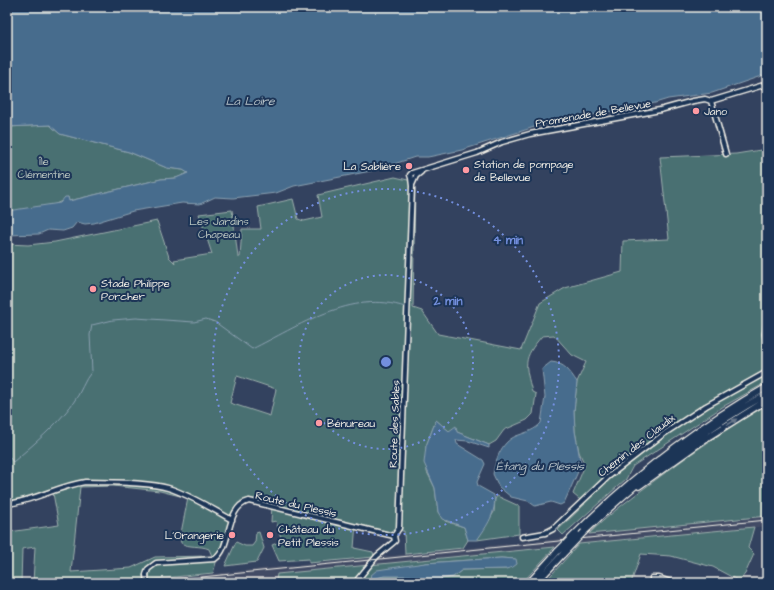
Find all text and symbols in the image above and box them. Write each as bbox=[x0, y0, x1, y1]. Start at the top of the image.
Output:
water label: La Loire bbox=[225, 93, 275, 110]
street label: Promenade de Bellevue bbox=[534, 96, 652, 131]
place label: Jano bbox=[704, 104, 728, 119]
marker: Jano bbox=[691, 106, 701, 116]
park label: Île Clémentine bbox=[17, 154, 71, 182]
place label: Station de pompage de Bellevue bbox=[474, 157, 574, 185]
place label: La Sablière bbox=[343, 159, 401, 174]
marker: La Sablière bbox=[404, 161, 414, 171]
marker: Station de pompage de Bellevue bbox=[461, 165, 471, 175]
park label: Les Jardins Chapeau bbox=[189, 214, 249, 242]
text: 4 min bbox=[493, 232, 523, 249]
place label: Stade Philippe Porcher bbox=[101, 276, 170, 304]
marker: Stade Philippe Porcher bbox=[88, 284, 98, 294]
text: 2 min bbox=[433, 293, 462, 310]
centre of rings bbox=[379, 355, 393, 369]
street label: Route des Sables bbox=[385, 379, 404, 468]
street label: Chemin des Claudix bbox=[595, 410, 679, 480]
place label: Bénureau bbox=[327, 416, 375, 431]
marker: Bénureau bbox=[314, 418, 324, 428]
one-way arrow bbox=[726, 418, 738, 425]
water label: Étang du Plessis bbox=[496, 458, 585, 476]
street label: Route du Plessis bbox=[254, 488, 338, 521]
place label: Château du Petit Plessis bbox=[278, 522, 339, 550]
place label: L'Orangerie bbox=[165, 528, 224, 544]
marker: L'Orangerie bbox=[227, 530, 237, 540]
marker: Château du Petit Plessis bbox=[265, 530, 275, 540]

